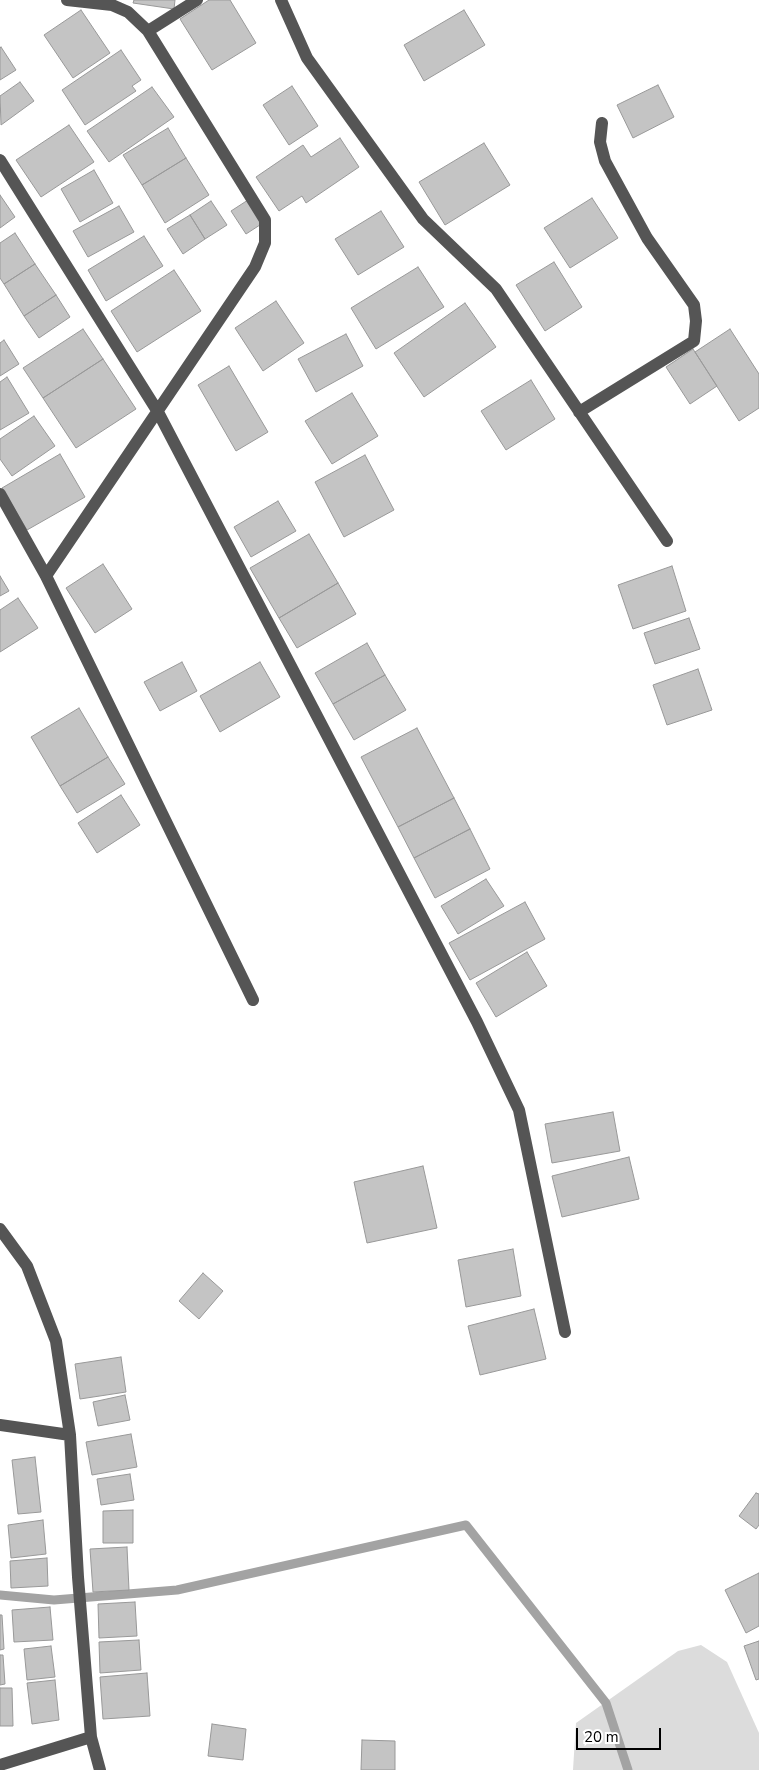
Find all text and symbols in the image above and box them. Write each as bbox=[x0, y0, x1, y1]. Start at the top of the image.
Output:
scale bar bbox=[579, 1718, 664, 1750]
text: 20 m bbox=[584, 1727, 619, 1747]

